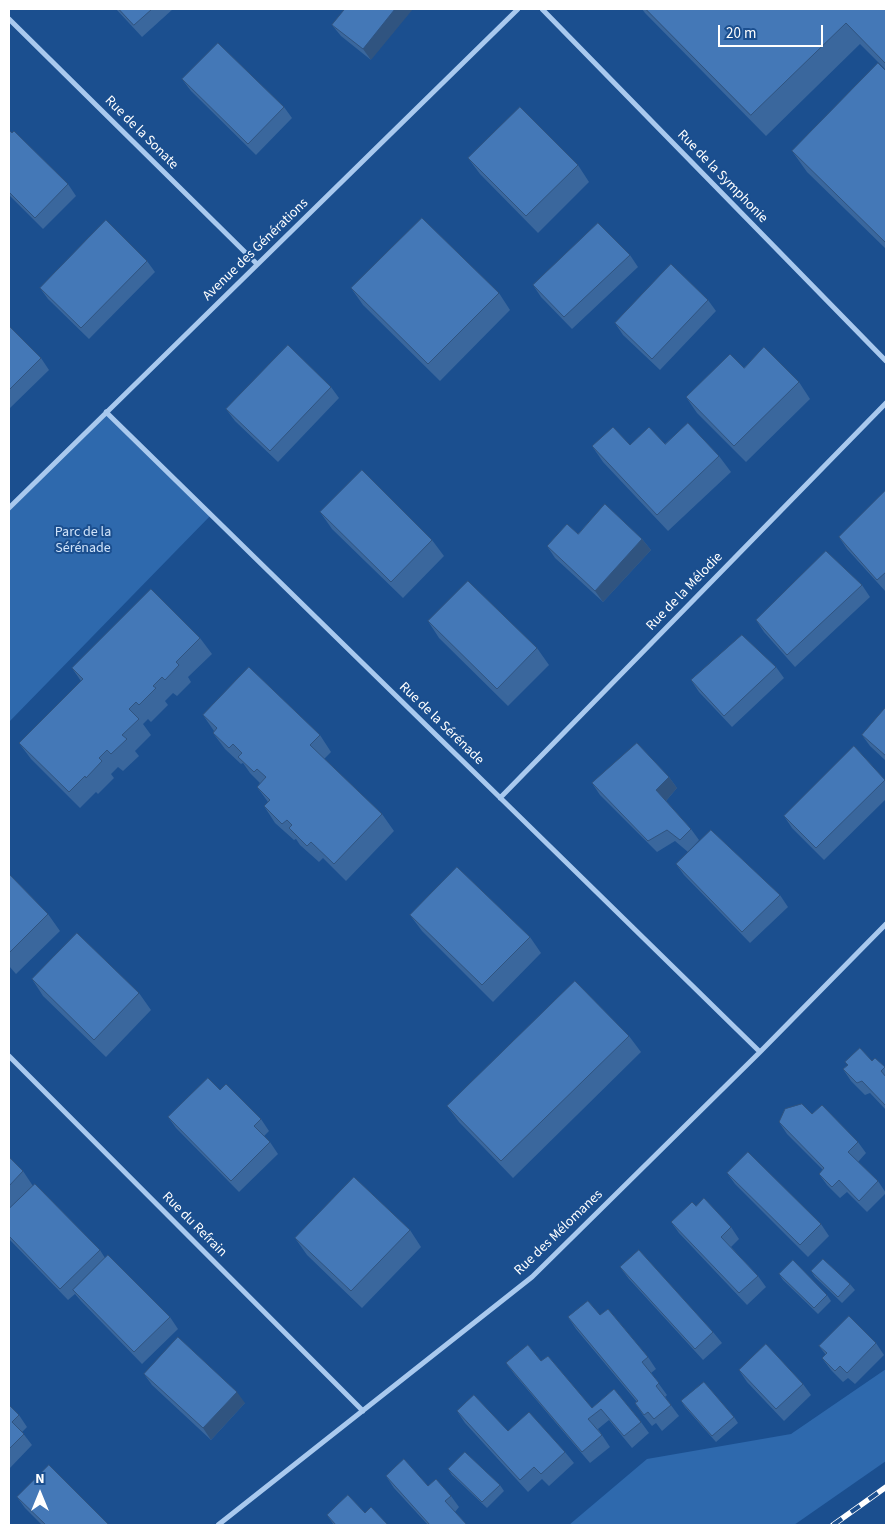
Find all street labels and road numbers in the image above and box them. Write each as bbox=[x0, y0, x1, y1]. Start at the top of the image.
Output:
street label: Rue de la Sonate bbox=[101, 93, 181, 173]
street label: Rue de la Symphonie bbox=[673, 127, 771, 227]
street label: Avenue des Générations bbox=[200, 195, 312, 305]
street label: Rue de la Mélodie bbox=[643, 549, 727, 635]
street label: Rue de la Sérénade bbox=[395, 679, 487, 769]
street label: Rue des Mélomanes bbox=[511, 1187, 607, 1279]
street label: Rue du Refrain bbox=[158, 1189, 230, 1261]

